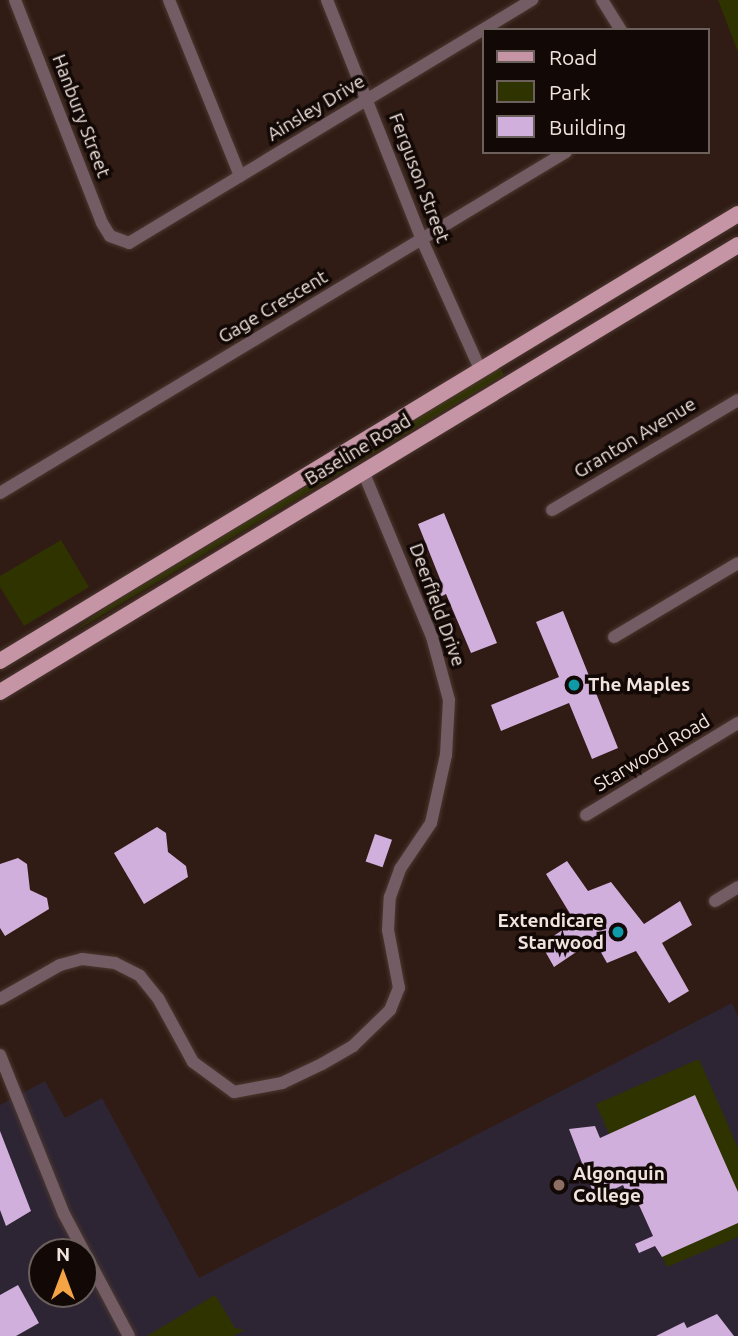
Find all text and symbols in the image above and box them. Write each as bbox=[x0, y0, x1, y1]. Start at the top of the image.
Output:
legend bbox=[482, 28, 710, 154]
text: Road bbox=[549, 45, 597, 69]
street label: Hanbury Street bbox=[47, 51, 115, 181]
street label: Ainsley Drive bbox=[263, 70, 369, 146]
text: Park bbox=[549, 80, 591, 104]
street label: Ferguson Street bbox=[384, 110, 454, 246]
text: Building bbox=[549, 115, 626, 139]
street label: Gage Crescent bbox=[214, 265, 332, 349]
street label: Granton Avenue bbox=[570, 393, 700, 483]
street label: Baseline Road bbox=[301, 409, 415, 491]
street label: Deerfield Drive bbox=[404, 540, 470, 670]
place label: The Maples bbox=[588, 674, 690, 696]
marker: The Maples bbox=[566, 677, 582, 693]
street label: Starwood Road bbox=[590, 710, 714, 796]
place label: Extendicare Starwood bbox=[498, 910, 604, 954]
marker: Extendicare Starwood bbox=[610, 924, 626, 940]
place label: Algonquin College bbox=[573, 1163, 665, 1207]
marker: Algonquin College bbox=[551, 1177, 567, 1193]
north arrow bbox=[28, 1238, 98, 1308]
text: N bbox=[56, 1243, 70, 1265]

